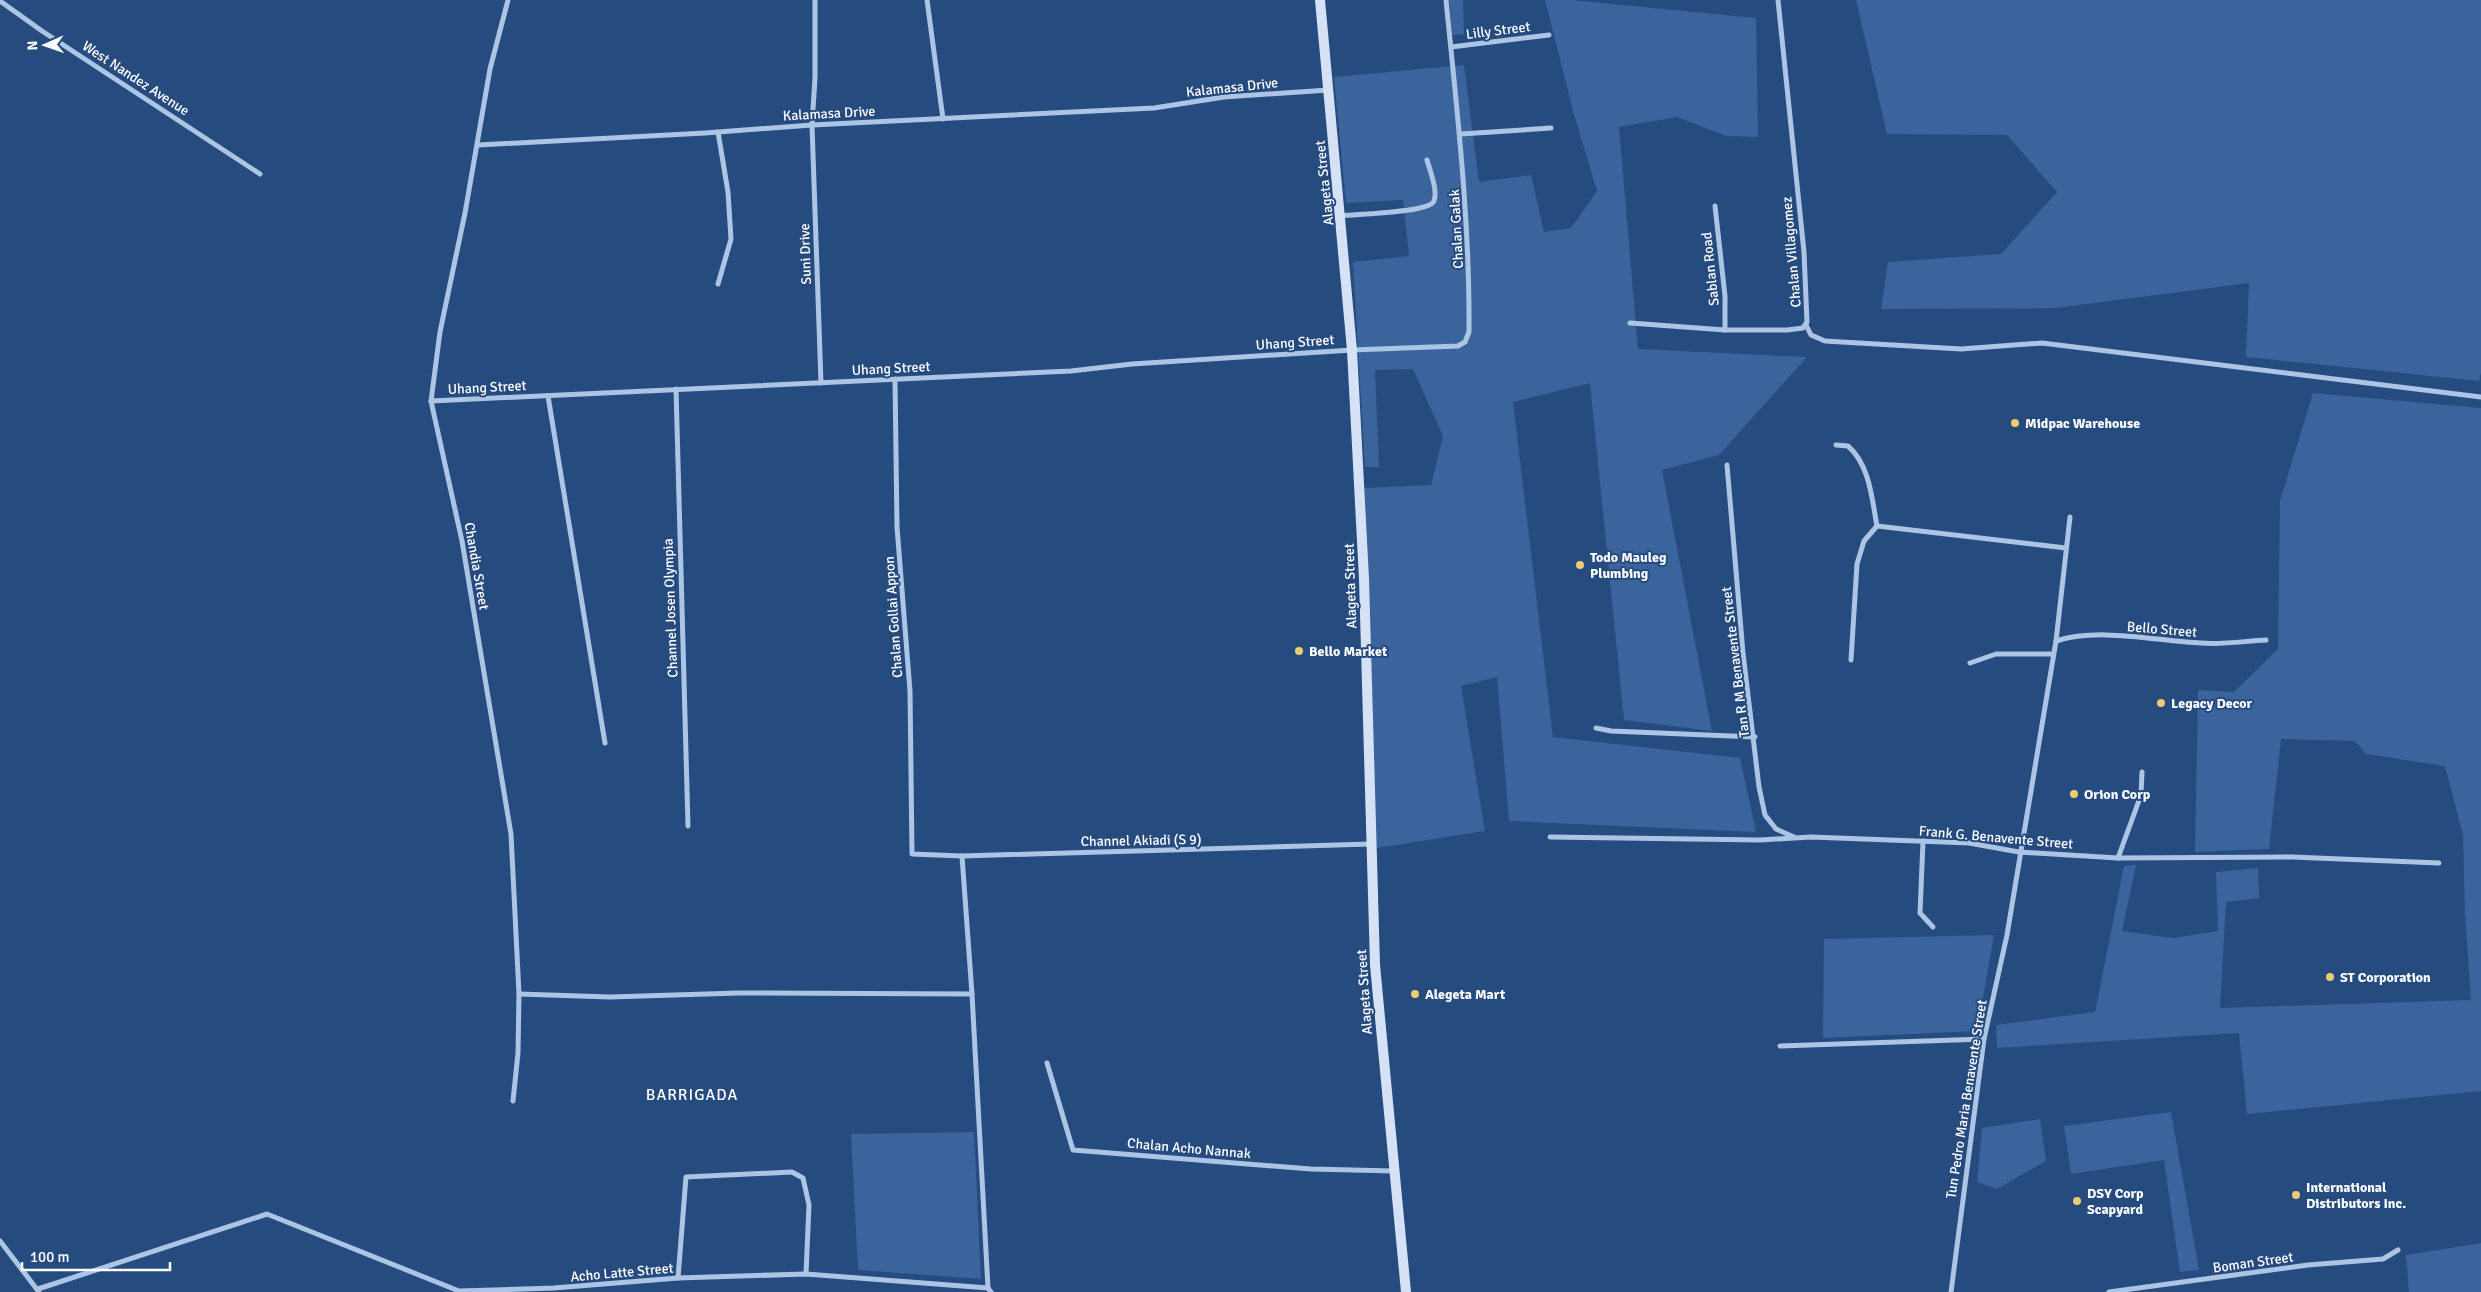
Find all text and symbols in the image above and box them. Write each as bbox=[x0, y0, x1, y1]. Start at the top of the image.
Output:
street label: Lilly Street bbox=[1465, 18, 1531, 43]
north arrow bbox=[20, 20, 70, 70]
street label: West Nandez Avenue bbox=[79, 37, 192, 119]
text: N bbox=[24, 40, 41, 51]
street label: Kalamasa Drive bbox=[1185, 74, 1279, 101]
street label: Kalamasa Drive bbox=[782, 103, 876, 124]
street label: Alageta Street bbox=[1312, 139, 1337, 226]
street label: Chalan Galak bbox=[1446, 189, 1467, 269]
street label: Chalan Villagomez bbox=[1778, 196, 1805, 308]
street label: Suni Drive bbox=[796, 223, 815, 285]
street label: Sablan Road bbox=[1698, 231, 1723, 307]
street label: Uhang Street bbox=[1255, 331, 1335, 354]
street label: Uhang Street bbox=[851, 358, 931, 379]
street label: Uhang Street bbox=[447, 377, 527, 398]
place label: Midpac Warehouse bbox=[2025, 415, 2140, 432]
marker: Midpac Warehouse bbox=[2009, 417, 2021, 429]
street label: Chandia Street bbox=[460, 521, 493, 611]
street label: Channel Josen Olympia bbox=[660, 538, 681, 678]
street label: Alageta Street bbox=[1341, 543, 1360, 629]
place label: Todo Mauleg Plumbing bbox=[1590, 549, 1667, 582]
street label: Chalan Gollai Appon bbox=[881, 556, 906, 678]
marker: Todo Mauleg Plumbing bbox=[1574, 559, 1586, 571]
street label: Tan R M Benavente Street bbox=[1718, 586, 1753, 738]
street label: Bello Street bbox=[2126, 618, 2198, 641]
place label: Bello Market bbox=[1309, 643, 1388, 660]
marker: Bello Market bbox=[1293, 645, 1305, 657]
place label: Legacy Decor bbox=[2171, 695, 2253, 712]
marker: Legacy Decor bbox=[2155, 697, 2167, 709]
place label: Orion Corp bbox=[2084, 786, 2151, 803]
marker: Orion Corp bbox=[2068, 788, 2080, 800]
street label: Frank G. Benavente Street bbox=[1918, 822, 2074, 853]
street label: Channel Akiadi (S 9) bbox=[1080, 831, 1202, 850]
street label: Alageta Street bbox=[1353, 949, 1376, 1035]
place label: ST Corporation bbox=[2340, 969, 2431, 986]
marker: ST Corporation bbox=[2324, 971, 2336, 983]
place label: Alegeta Mart bbox=[1425, 986, 1506, 1003]
marker: Alegeta Mart bbox=[1409, 988, 1421, 1000]
street label: Tun Pedro Maria Benavente Street bbox=[1942, 998, 1991, 1200]
district label: BARRIGADA bbox=[646, 1085, 738, 1105]
street label: Chalan Acho Nannak bbox=[1126, 1135, 1252, 1162]
place label: International Distributors Inc. bbox=[2306, 1179, 2406, 1212]
place label: DSY Corp Scapyard bbox=[2087, 1185, 2144, 1218]
marker: International Distributors Inc. bbox=[2290, 1189, 2302, 1201]
marker: DSY Corp Scapyard bbox=[2071, 1195, 2083, 1207]
scale bar bbox=[22, 1240, 170, 1272]
text: 100 m bbox=[30, 1248, 70, 1266]
street label: Boman Street bbox=[2212, 1248, 2295, 1277]
street label: Acho Latte Street bbox=[570, 1260, 674, 1285]

